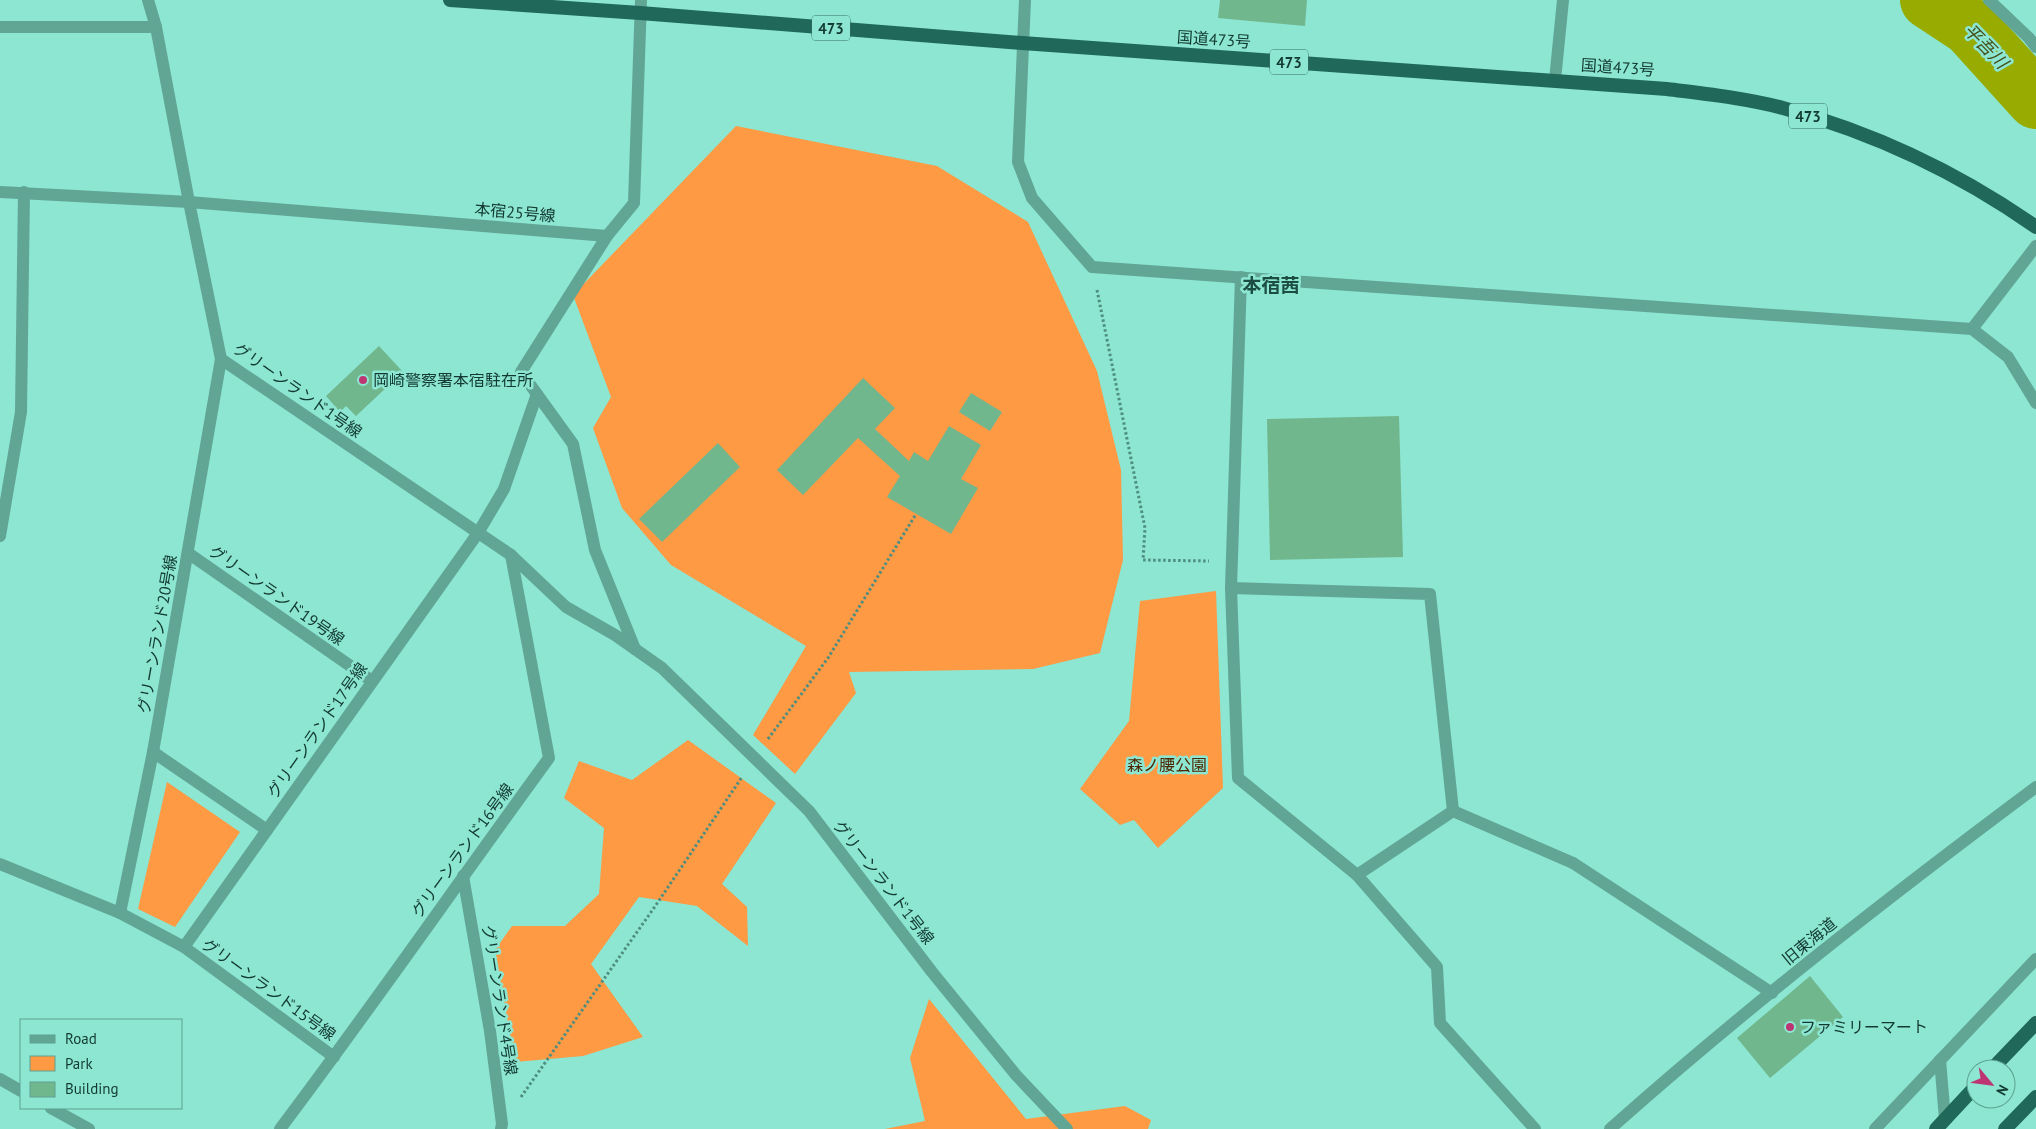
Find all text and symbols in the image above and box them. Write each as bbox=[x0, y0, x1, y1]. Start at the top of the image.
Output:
road number: 473 bbox=[812, 15, 850, 40]
water label: 平吾川 bbox=[1959, 19, 2014, 75]
street label: 国道473号 bbox=[1176, 26, 1252, 52]
road number: 473 bbox=[1270, 50, 1308, 74]
street label: 国道473号 bbox=[1580, 54, 1656, 80]
road number: 473 bbox=[1789, 104, 1827, 128]
street label: 本宿25号線 bbox=[474, 198, 556, 226]
district label: 本宿茜 bbox=[1242, 273, 1300, 297]
street label: グリーンランド1号線 bbox=[230, 338, 366, 442]
place label: 岡崎警察署本宿駐在所 bbox=[373, 370, 533, 390]
marker: 岡崎警察署本宿駐在所 bbox=[357, 374, 369, 386]
street label: グリーンランド19号線 bbox=[205, 541, 349, 649]
street label: グリーンランド20号線 bbox=[133, 553, 181, 715]
street label: グリーンランド17号線 bbox=[263, 658, 371, 802]
park label: 森ノ腰公園 bbox=[1127, 755, 1207, 775]
street label: グリーンランド16号線 bbox=[407, 779, 517, 921]
street label: グリーンランド1号線 bbox=[829, 816, 939, 948]
street label: 旧東海道 bbox=[1778, 913, 1840, 969]
street label: グリーンランド4号線 bbox=[478, 923, 522, 1077]
street label: グリーンランド15号線 bbox=[198, 934, 340, 1044]
place label: ファミリーマート bbox=[1800, 1017, 1928, 1037]
legend bbox=[20, 1019, 182, 1109]
marker: ファミリーマート bbox=[1784, 1021, 1796, 1033]
text: Road bbox=[65, 1029, 97, 1048]
text: Park bbox=[65, 1054, 93, 1073]
north arrow bbox=[1966, 1059, 2016, 1109]
text: Building bbox=[65, 1079, 119, 1098]
text: N bbox=[1992, 1082, 2012, 1099]

